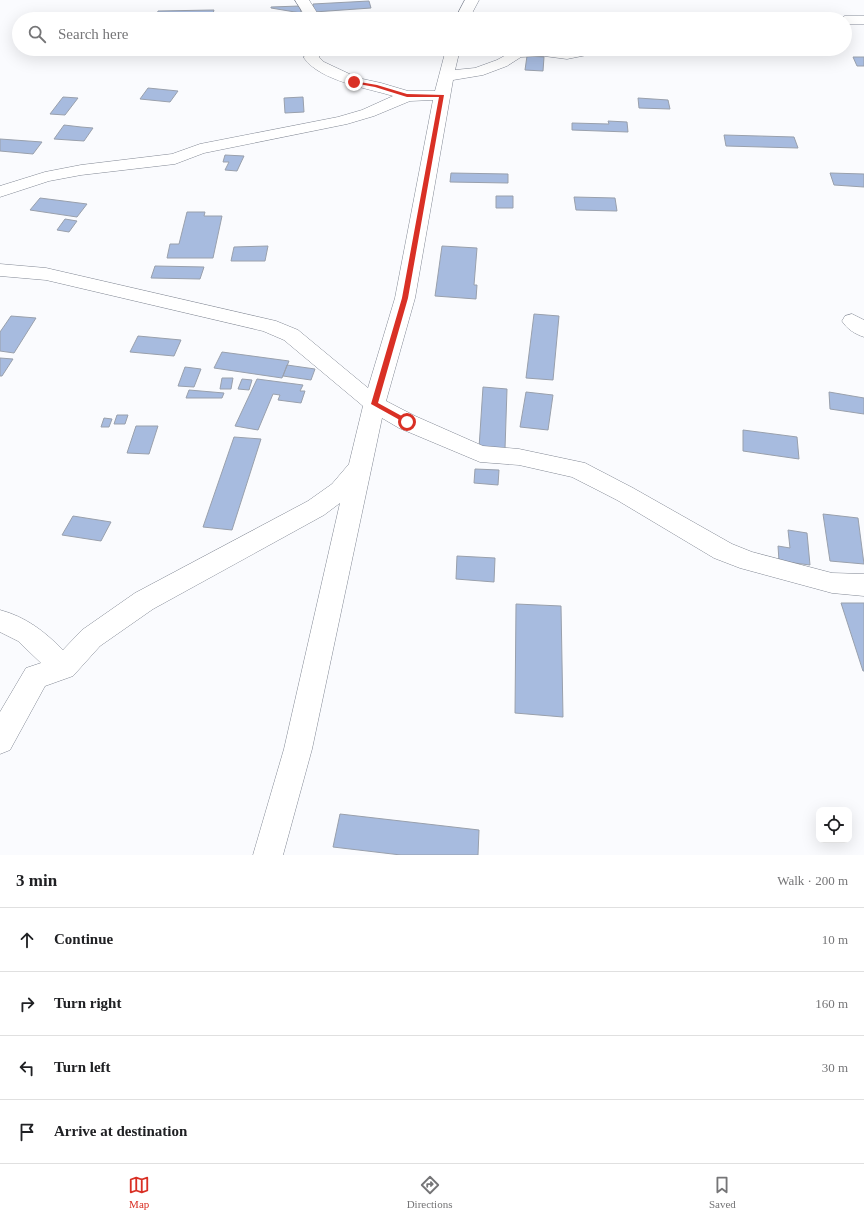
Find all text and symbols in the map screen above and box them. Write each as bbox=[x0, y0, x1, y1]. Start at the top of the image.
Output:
search box bbox=[12, 12, 852, 56]
icon: search bbox=[26, 23, 48, 45]
text: Search here bbox=[58, 26, 128, 42]
route end bbox=[345, 73, 363, 91]
route start bbox=[398, 413, 416, 431]
map controls bbox=[816, 807, 852, 843]
button: locate bbox=[816, 807, 852, 843]
text: 3 min bbox=[16, 871, 57, 890]
text: Walk · 200 m bbox=[777, 873, 848, 888]
icon: ahead bbox=[16, 929, 38, 951]
text: Continue bbox=[54, 931, 113, 947]
text: 10 m bbox=[822, 932, 848, 947]
icon: right bbox=[16, 993, 38, 1015]
text: Turn right bbox=[54, 995, 121, 1011]
text: 160 m bbox=[815, 996, 848, 1011]
icon: left bbox=[16, 1057, 38, 1079]
text: Turn left bbox=[54, 1059, 111, 1075]
text: 30 m bbox=[822, 1060, 848, 1075]
icon: arrive bbox=[16, 1121, 38, 1143]
text: Arrive at destination bbox=[54, 1123, 187, 1139]
tab: Map bbox=[128, 1174, 150, 1210]
tab: Directions bbox=[407, 1174, 452, 1210]
tab: Saved bbox=[709, 1174, 736, 1210]

